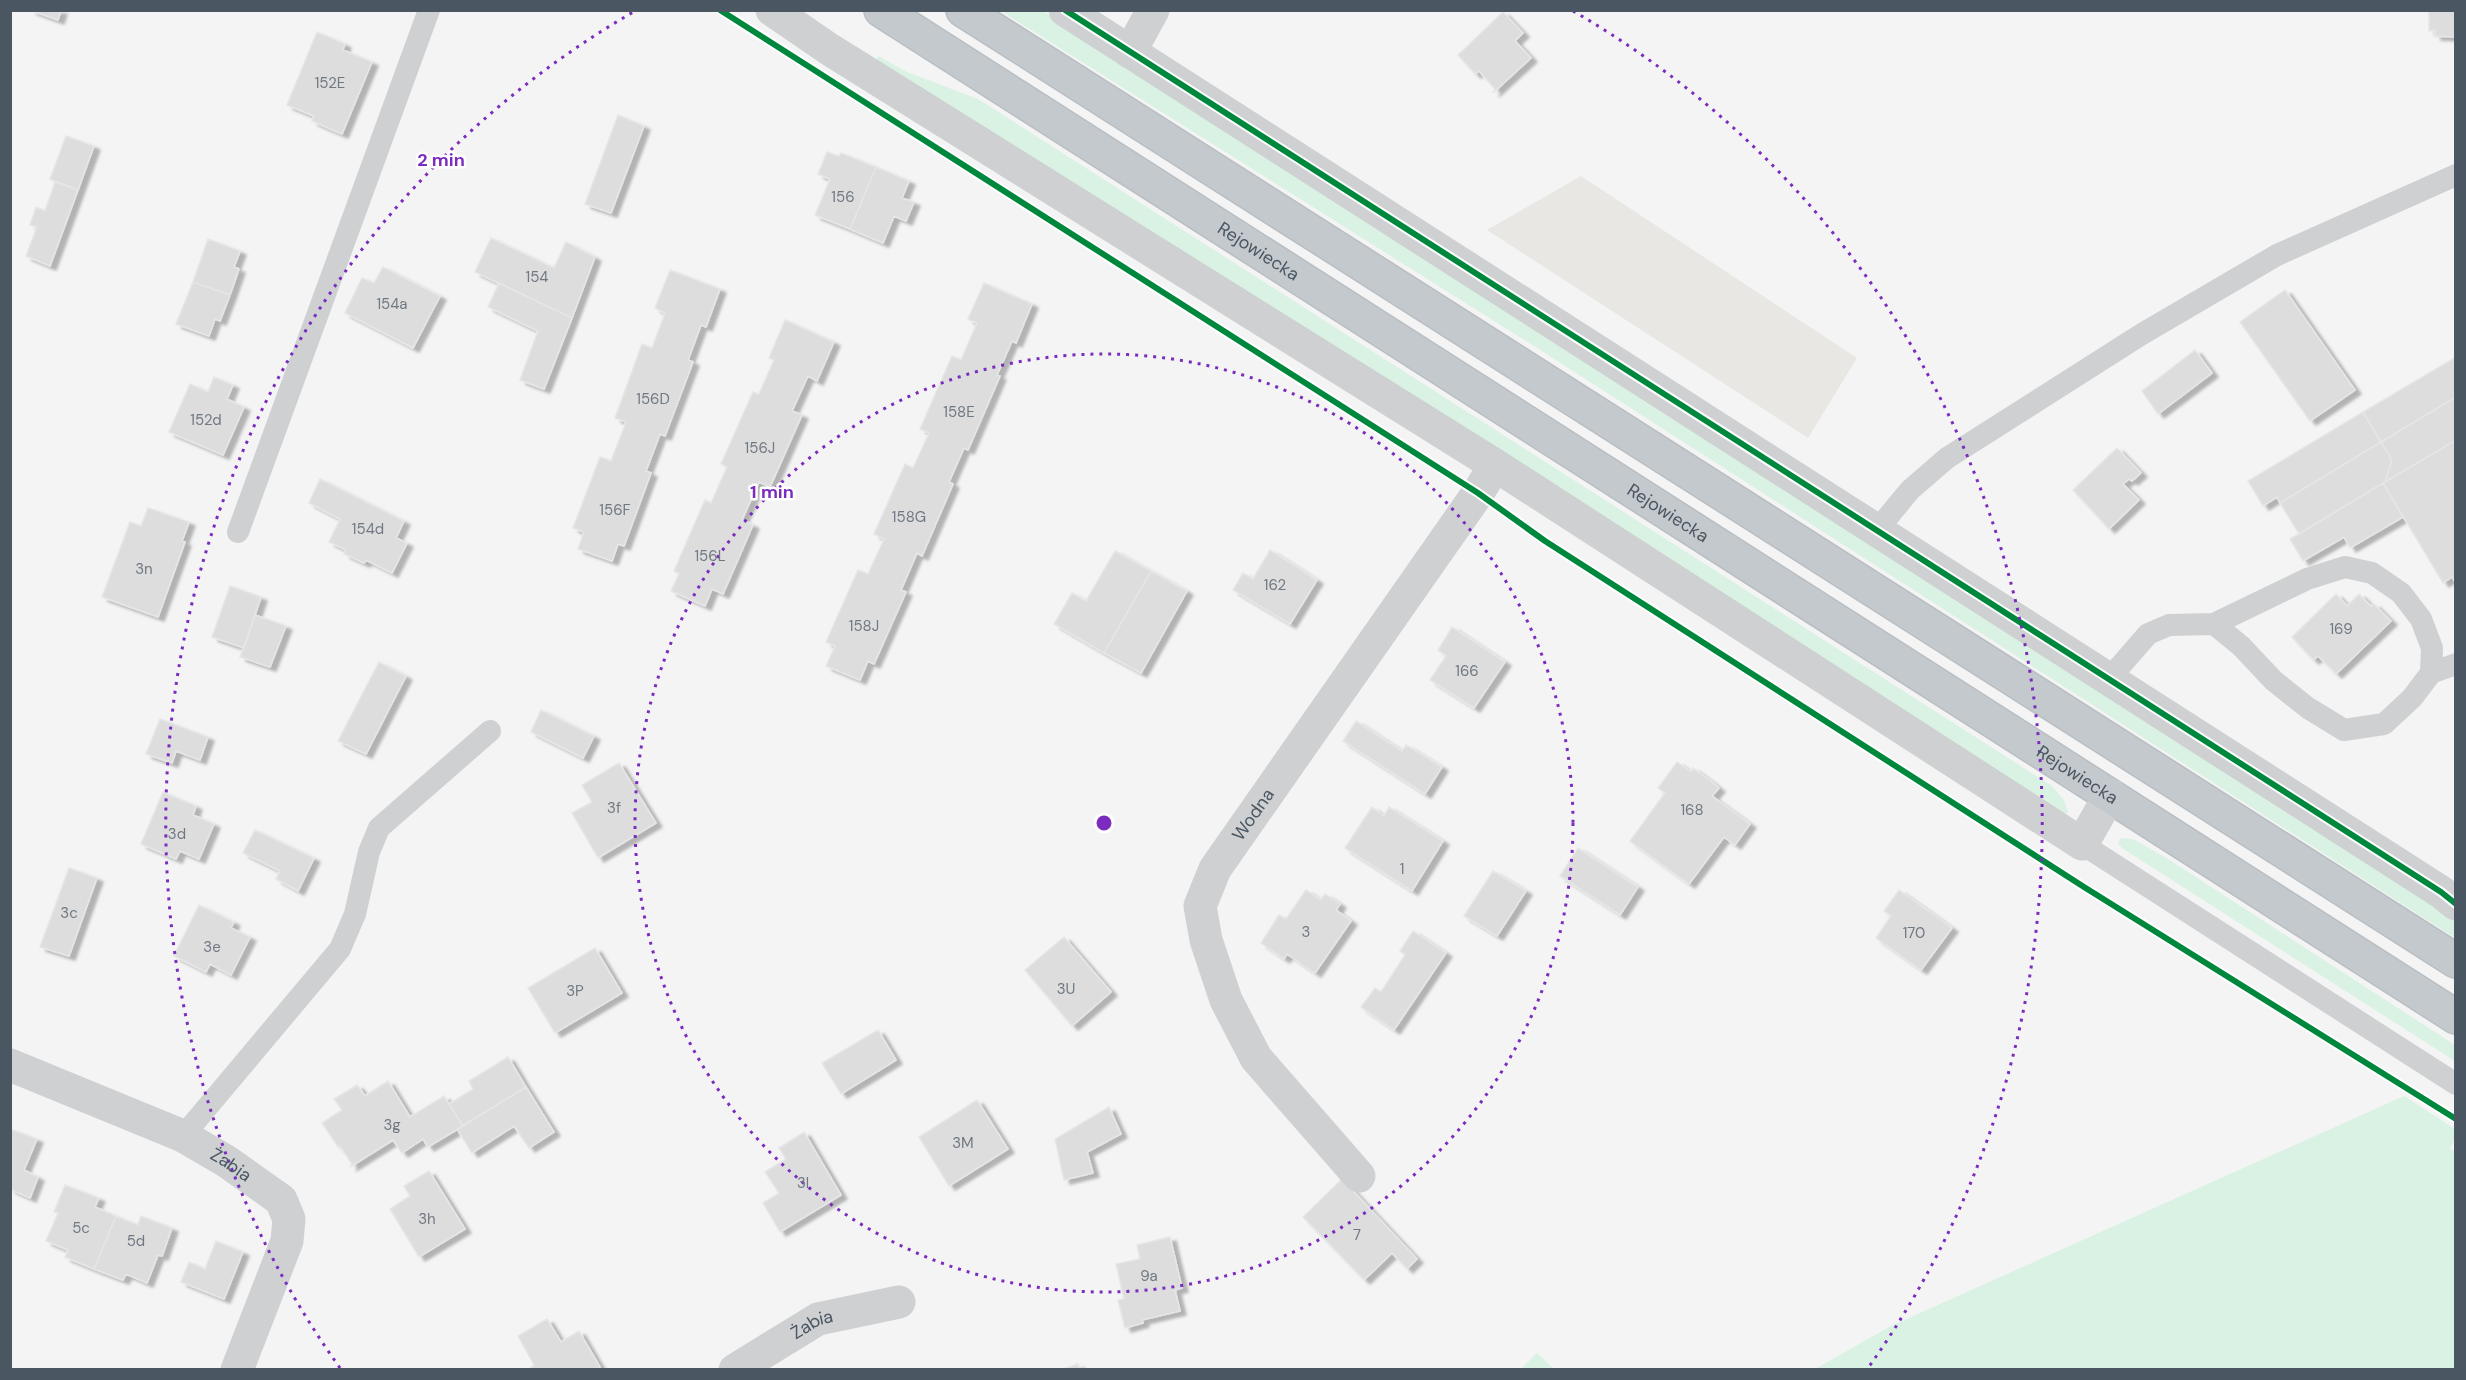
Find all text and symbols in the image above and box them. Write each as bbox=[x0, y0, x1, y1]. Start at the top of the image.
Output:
house number: 152E bbox=[315, 73, 345, 93]
text: 2 min bbox=[417, 148, 465, 172]
house number: 156 bbox=[831, 187, 855, 207]
street label: Rejowiecka bbox=[1213, 216, 1304, 286]
house number: 154 bbox=[526, 267, 548, 287]
house number: 154a bbox=[376, 294, 408, 314]
house number: 156D bbox=[636, 389, 670, 409]
house number: 158E bbox=[943, 402, 975, 422]
house number: 152d bbox=[190, 410, 222, 430]
house number: 156J bbox=[745, 438, 775, 458]
street label: Rejowiecka bbox=[1622, 478, 1713, 548]
text: 1 min bbox=[750, 480, 794, 504]
house number: 156F bbox=[599, 500, 631, 520]
house number: 158G bbox=[892, 507, 926, 527]
house number: 154d bbox=[352, 519, 384, 539]
house number: 156L bbox=[694, 546, 726, 566]
house number: 3n bbox=[135, 559, 153, 579]
house number: 162 bbox=[1264, 575, 1286, 595]
house number: 158J bbox=[849, 616, 879, 636]
house number: 169 bbox=[2329, 619, 2353, 639]
house number: 166 bbox=[1455, 661, 1479, 681]
street label: Rejowiecka bbox=[2032, 740, 2123, 810]
street label: Wodna bbox=[1226, 784, 1280, 846]
house number: 3f bbox=[607, 798, 621, 818]
house number: 168 bbox=[1680, 800, 1704, 820]
centre of rings bbox=[1094, 813, 1114, 833]
house number: 3d bbox=[168, 824, 186, 844]
house number: 1 bbox=[1400, 859, 1404, 879]
house number: 3c bbox=[60, 903, 78, 923]
house number: 3 bbox=[1302, 922, 1310, 942]
house number: 170 bbox=[1903, 923, 1925, 943]
house number: 3e bbox=[203, 937, 221, 957]
house number: 3U bbox=[1057, 979, 1075, 999]
house number: 3P bbox=[566, 981, 584, 1001]
house number: 3g bbox=[383, 1115, 401, 1135]
house number: 3M bbox=[952, 1133, 974, 1153]
street label: Żabia bbox=[206, 1142, 256, 1187]
house number: 3l bbox=[797, 1173, 809, 1193]
house number: 3h bbox=[418, 1209, 436, 1229]
house number: 5c bbox=[72, 1218, 90, 1238]
house number: 7 bbox=[1353, 1225, 1361, 1245]
house number: 5d bbox=[127, 1231, 145, 1251]
house number: 9a bbox=[1140, 1266, 1158, 1286]
street label: Żabia bbox=[786, 1304, 835, 1345]

